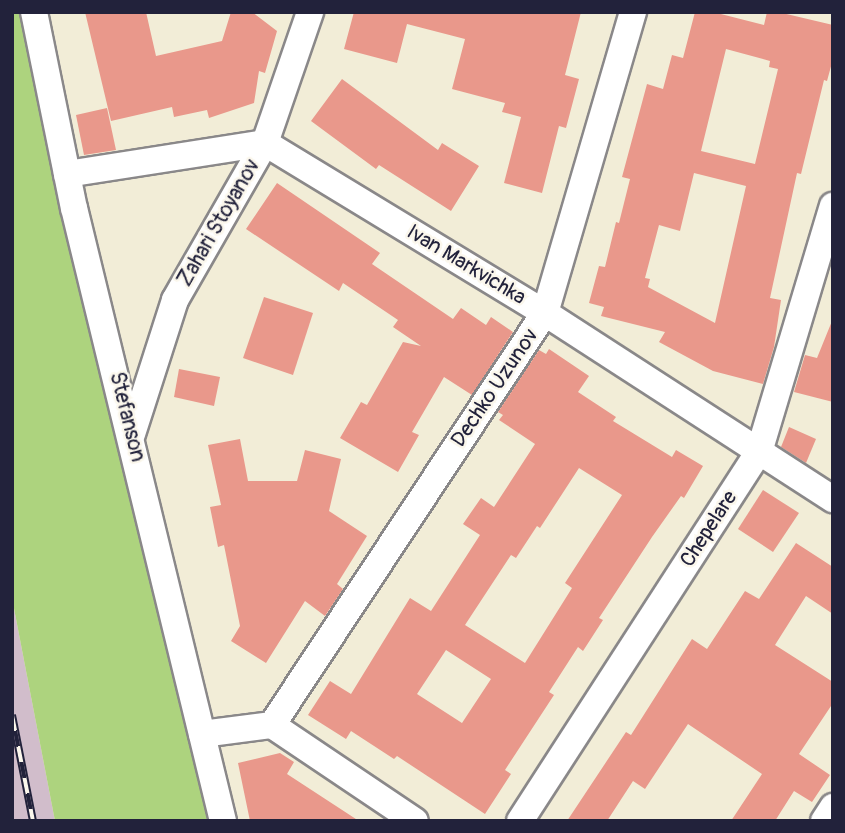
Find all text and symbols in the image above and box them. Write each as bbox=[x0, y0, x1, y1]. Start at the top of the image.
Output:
street label: Zahari Stoyanov bbox=[172, 155, 266, 291]
street label: Ivan Markvichka bbox=[402, 220, 530, 310]
street label: Dechko Uzunov bbox=[446, 324, 544, 452]
street label: Stefanson bbox=[104, 369, 150, 465]
street label: Chepelare bbox=[675, 486, 743, 572]

